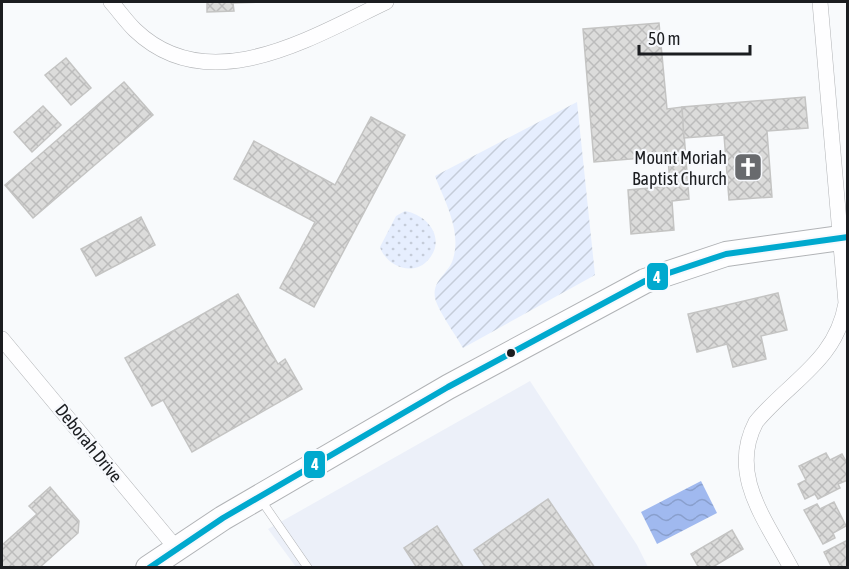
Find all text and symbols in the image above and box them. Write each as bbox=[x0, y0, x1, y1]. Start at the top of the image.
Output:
scale bar bbox=[639, 18, 750, 56]
text: 50 m bbox=[648, 28, 680, 49]
place label: Mount Moriah Baptist Church bbox=[632, 147, 727, 189]
church icon: Mount Moriah Baptist Church bbox=[732, 151, 764, 183]
line badge: 4 bbox=[646, 262, 669, 291]
text: 4 bbox=[652, 268, 661, 286]
unlabelled marker bbox=[505, 347, 517, 359]
street label: Deborah Drive bbox=[51, 400, 127, 486]
line badge: 4 bbox=[303, 450, 326, 479]
text: 4 bbox=[310, 455, 319, 473]

